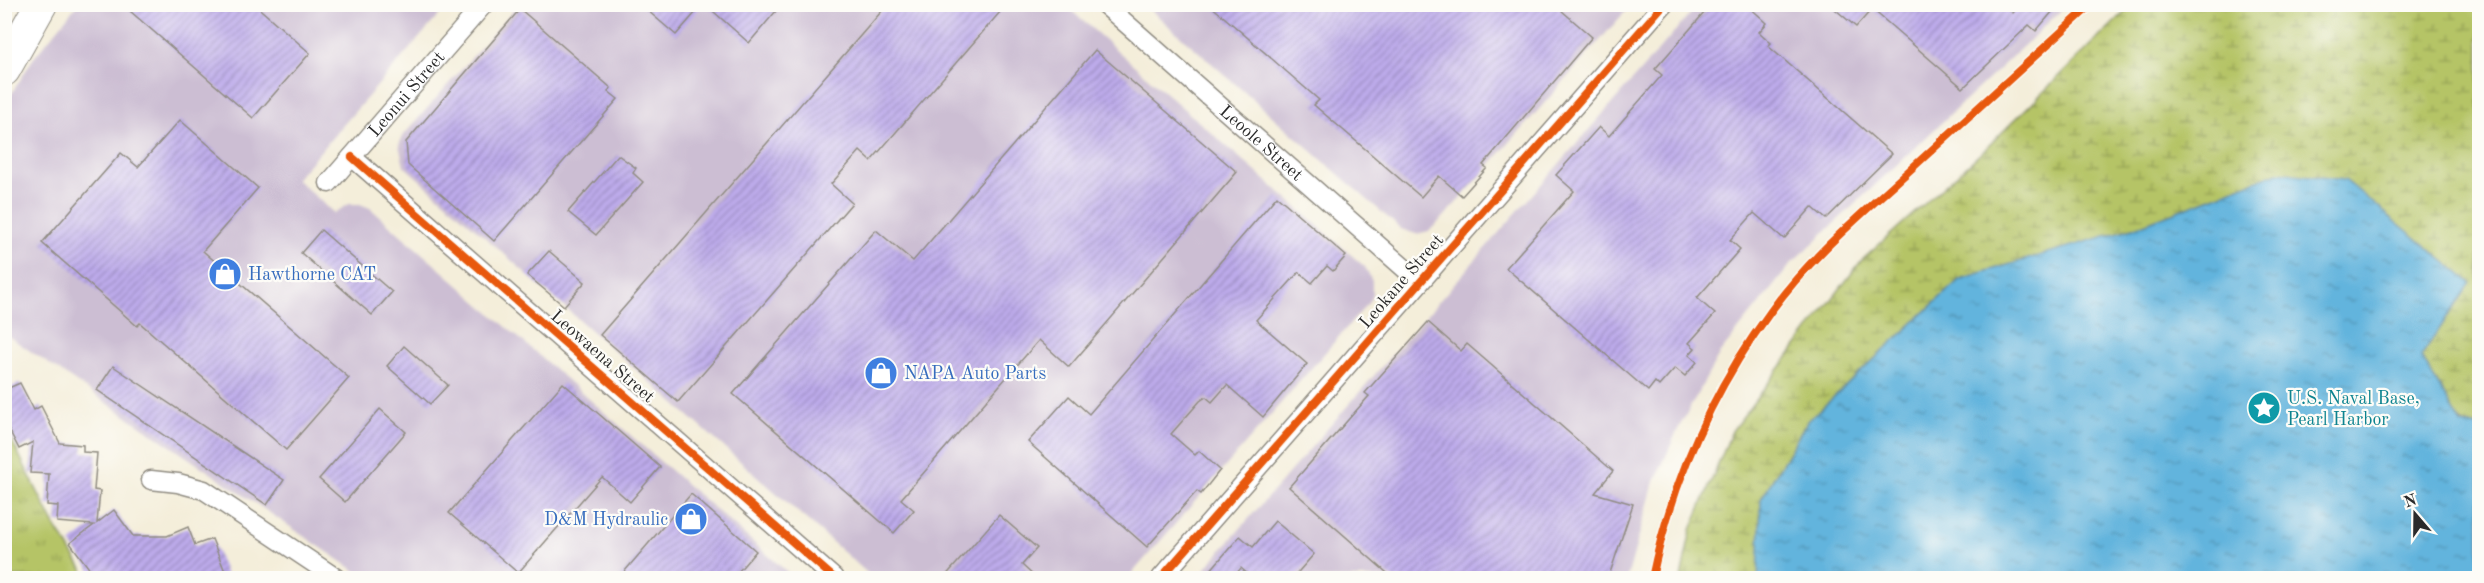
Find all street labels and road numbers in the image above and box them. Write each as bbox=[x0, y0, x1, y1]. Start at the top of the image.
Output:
street label: Leonui Street bbox=[365, 48, 449, 141]
street label: Leoole Street bbox=[1216, 102, 1306, 185]
street label: Leokane Street bbox=[1356, 231, 1447, 332]
street label: Leowaena Street bbox=[547, 307, 658, 406]

